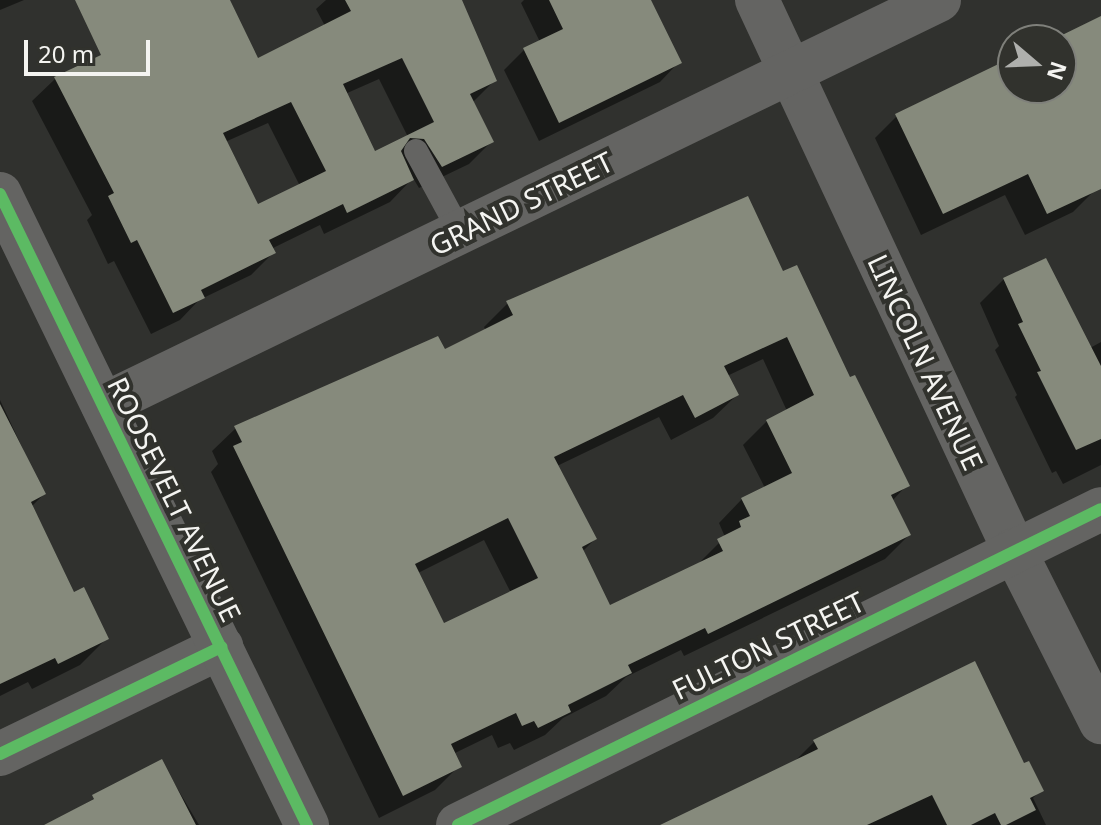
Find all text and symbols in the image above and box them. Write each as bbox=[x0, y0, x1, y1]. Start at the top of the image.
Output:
scale bar bbox=[28, 24, 154, 74]
north arrow bbox=[997, 24, 1077, 104]
text: 20 m bbox=[38, 37, 94, 70]
text: N bbox=[1041, 58, 1075, 84]
street label: GRAND STREET bbox=[424, 144, 618, 262]
street label: LINCOLN AVENUE bbox=[861, 249, 991, 475]
street label: ROOSEVELT AVENUE bbox=[101, 371, 249, 627]
street label: FULTON STREET bbox=[666, 584, 870, 706]

